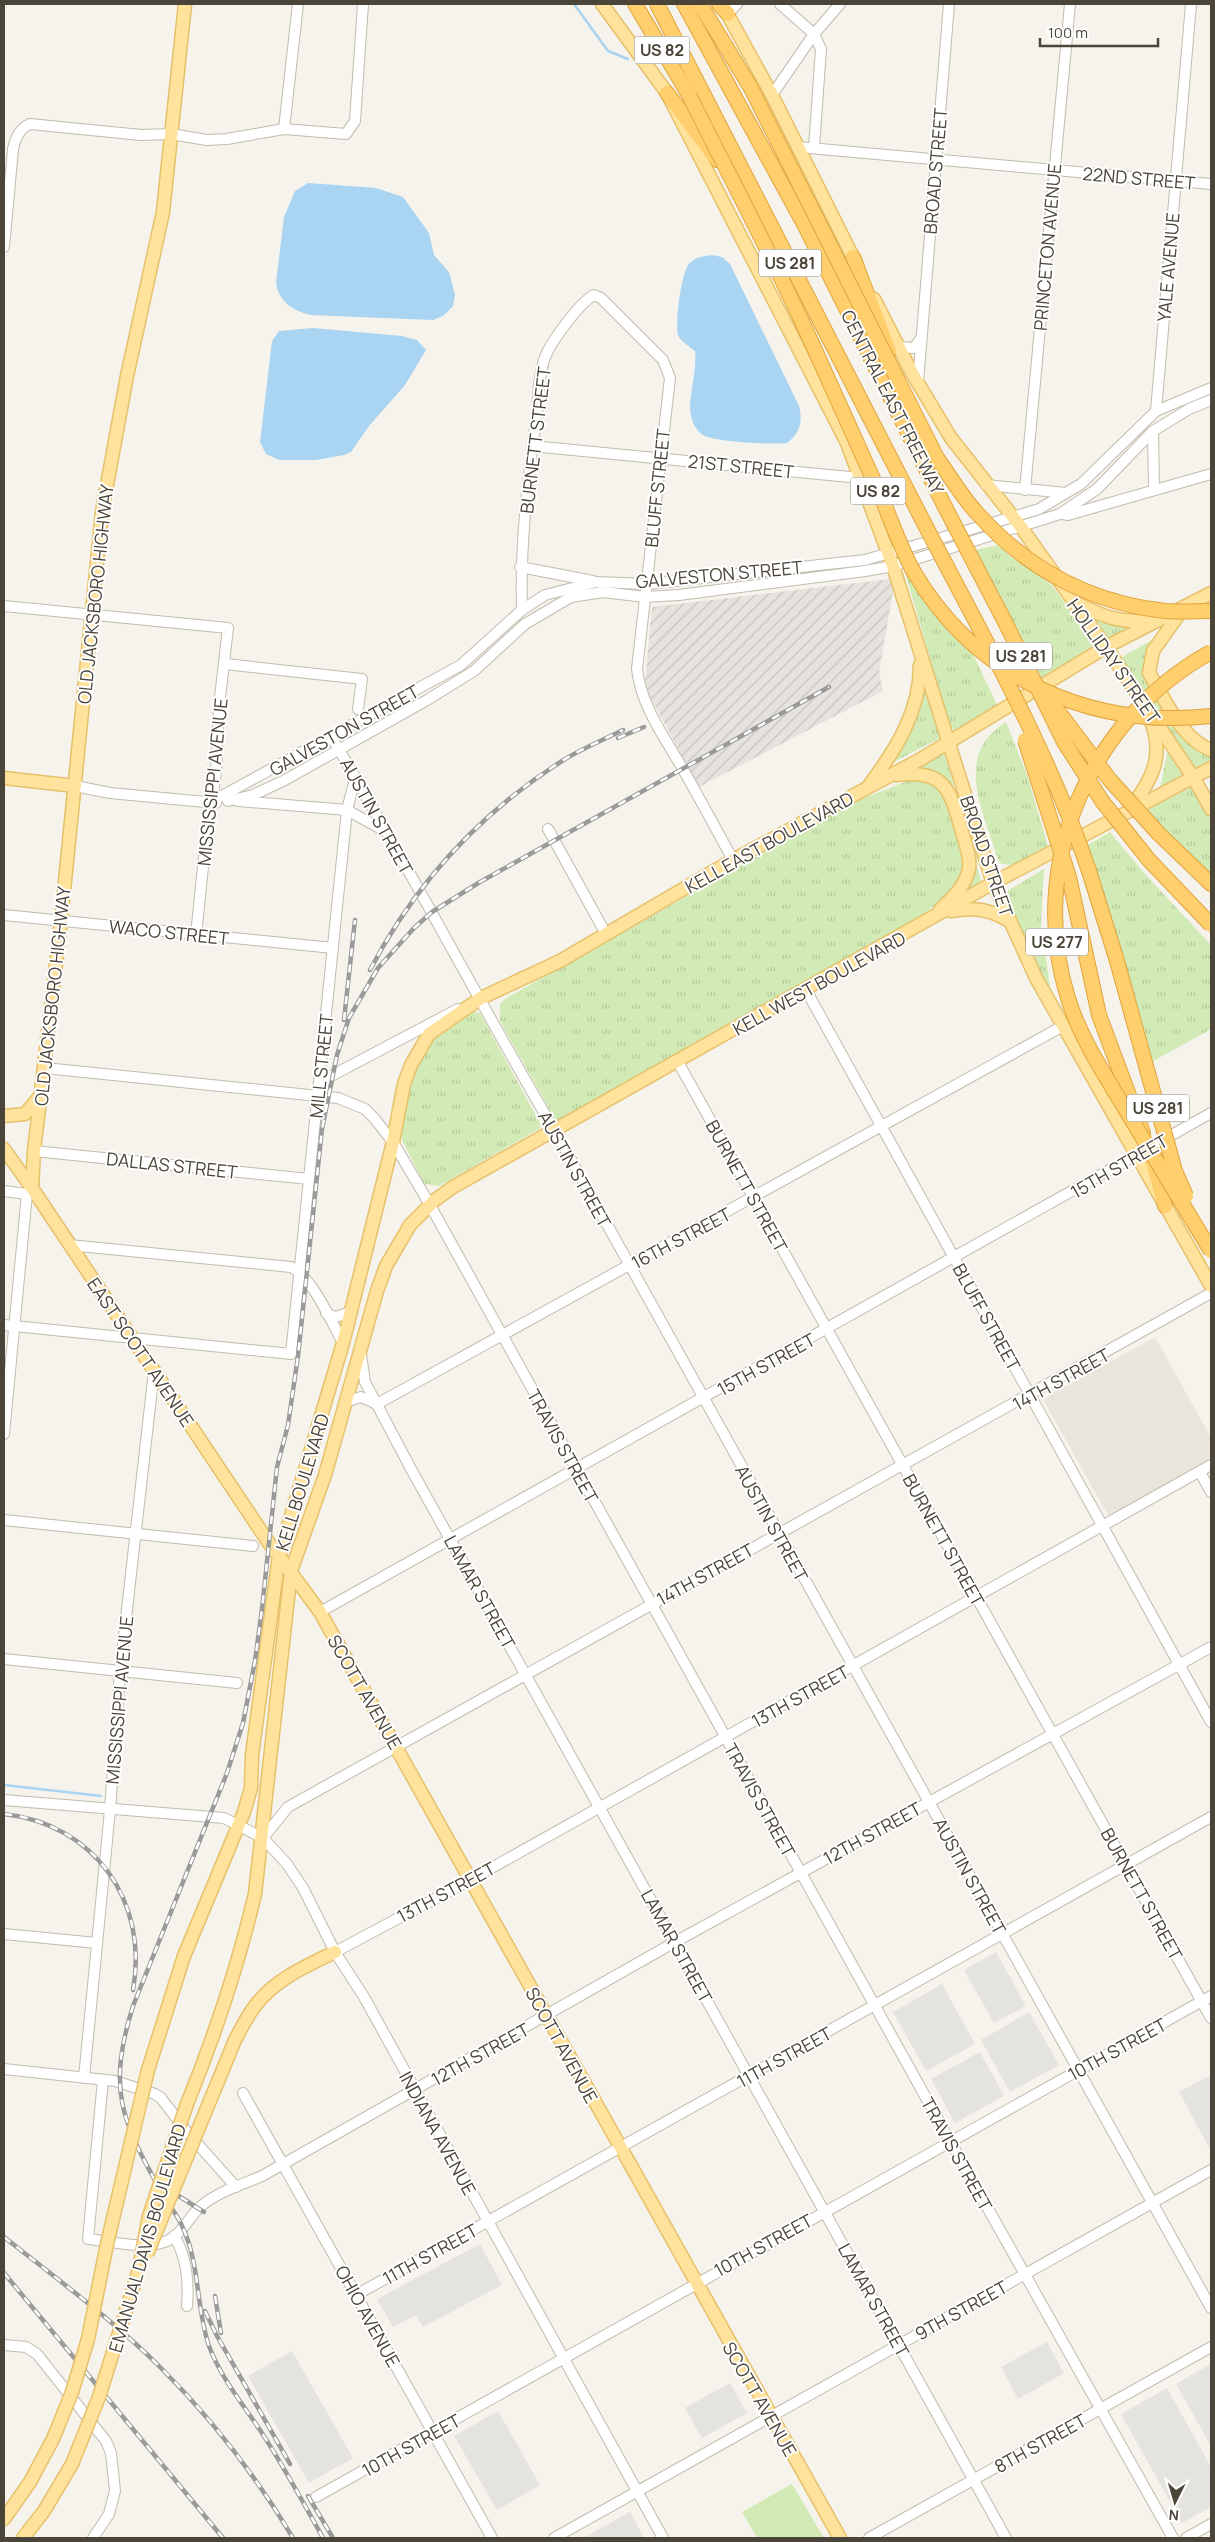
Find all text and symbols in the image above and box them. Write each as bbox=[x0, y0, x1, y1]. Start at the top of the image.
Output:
scale bar bbox=[1040, 15, 1158, 47]
text: 100 m bbox=[1048, 22, 1088, 43]
road number: US 82 bbox=[634, 36, 690, 64]
street label: BROAD STREET bbox=[918, 107, 952, 235]
street label: 22ND STREET bbox=[1082, 161, 1197, 195]
street label: PRINCETON AVENUE bbox=[1028, 162, 1066, 332]
street label: YALE AVENUE bbox=[1151, 211, 1185, 323]
road number: US 281 bbox=[759, 250, 821, 276]
street label: CENTRAL EAST FREEWAY bbox=[836, 306, 950, 499]
street label: BURNETT STREET bbox=[514, 365, 556, 515]
street label: BLUFF STREET bbox=[639, 427, 675, 548]
street label: 21ST STREET bbox=[687, 448, 796, 484]
road number: US 82 bbox=[850, 478, 906, 504]
street label: OLD JACKSBORO HIGHWAY bbox=[72, 482, 119, 705]
street label: GALVESTON STREET bbox=[635, 555, 804, 593]
street label: HOLLIDAY STREET bbox=[1062, 594, 1166, 728]
road number: US 281 bbox=[990, 642, 1052, 669]
street label: GALVESTON STREET bbox=[265, 679, 423, 781]
street label: MISSISSIPPI AVENUE bbox=[191, 697, 233, 867]
street label: AUSTIN STREET bbox=[335, 754, 419, 879]
street label: KELL EAST BOULEVARD bbox=[681, 786, 857, 898]
street label: BROAD STREET bbox=[955, 792, 1019, 920]
street label: OLD JACKSBORO HIGHWAY bbox=[29, 884, 76, 1107]
street label: WACO STREET bbox=[108, 914, 230, 950]
street label: KELL WEST BOULEVARD bbox=[728, 925, 910, 1041]
road number: US 277 bbox=[1026, 929, 1088, 956]
street label: MILL STREET bbox=[304, 1012, 338, 1119]
road number: US 281 bbox=[1127, 1094, 1189, 1122]
street label: AUSTIN STREET bbox=[533, 1107, 617, 1232]
street label: BURNETT STREET bbox=[701, 1116, 793, 1257]
street label: 15TH STREET bbox=[1066, 1128, 1172, 1204]
street label: DALLAS STREET bbox=[105, 1146, 239, 1184]
street label: 16TH STREET bbox=[627, 1202, 735, 1274]
street label: BLUFF STREET bbox=[948, 1259, 1026, 1375]
street label: EAST SCOTT AVENUE bbox=[82, 1273, 200, 1431]
street label: 15TH STREET bbox=[713, 1327, 820, 1401]
street label: 14TH STREET bbox=[1008, 1342, 1114, 1416]
street label: TRAVIS STREET bbox=[522, 1385, 604, 1507]
street label: KELL BOULEVARD bbox=[270, 1410, 334, 1554]
street label: AUSTIN STREET bbox=[730, 1461, 814, 1586]
street label: BURNETT STREET bbox=[898, 1470, 990, 1611]
street label: LAMAR STREET bbox=[439, 1531, 521, 1653]
street label: 14TH STREET bbox=[652, 1537, 758, 1611]
street label: MISSISSIPPI AVENUE bbox=[100, 1615, 138, 1785]
street label: SCOTT AVENUE bbox=[322, 1630, 408, 1754]
street label: 13TH STREET bbox=[747, 1659, 853, 1733]
street label: TRAVIS STREET bbox=[719, 1739, 801, 1861]
street label: 12TH STREET bbox=[819, 1796, 925, 1870]
street label: AUSTIN STREET bbox=[928, 1814, 1012, 1939]
street label: BURNETT STREET bbox=[1096, 1824, 1188, 1965]
street label: 13TH STREET bbox=[393, 1856, 500, 1928]
street label: LAMAR STREET bbox=[636, 1885, 718, 2007]
street label: SCOTT AVENUE bbox=[520, 1983, 604, 2107]
street label: 10TH STREET bbox=[1063, 2012, 1171, 2086]
street label: 12TH STREET bbox=[427, 2017, 533, 2091]
street label: 11TH STREET bbox=[732, 2021, 836, 2093]
street label: INDIANA AVENUE bbox=[394, 2067, 482, 2199]
street label: TRAVIS STREET bbox=[916, 2093, 998, 2215]
street label: EMANUAL DAVIS BOULEVARD bbox=[103, 2121, 191, 2355]
street label: 10TH STREET bbox=[709, 2208, 817, 2282]
street label: 11TH STREET bbox=[378, 2218, 482, 2290]
street label: LAMAR STREET bbox=[833, 2239, 915, 2361]
street label: OHIO AVENUE bbox=[330, 2261, 406, 2371]
street label: 9TH STREET bbox=[910, 2275, 1012, 2345]
street label: SCOTT AVENUE bbox=[717, 2337, 803, 2461]
street label: 10TH STREET bbox=[357, 2408, 465, 2482]
street label: 8TH STREET bbox=[990, 2408, 1090, 2478]
north arrow bbox=[1150, 2477, 1200, 2527]
text: N bbox=[1168, 2506, 1180, 2525]

